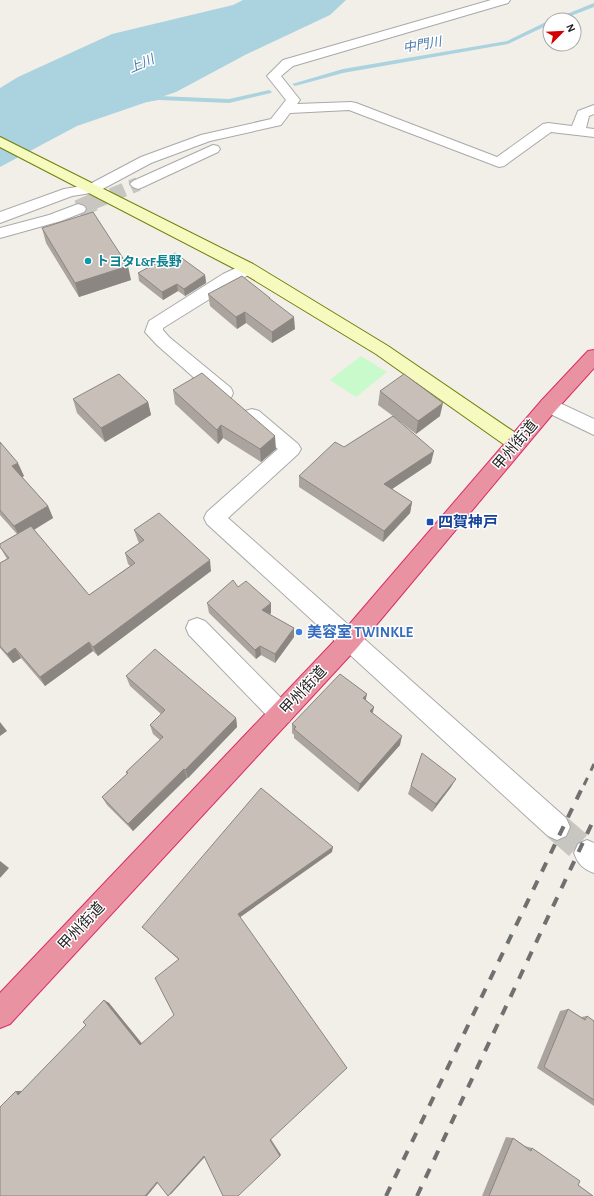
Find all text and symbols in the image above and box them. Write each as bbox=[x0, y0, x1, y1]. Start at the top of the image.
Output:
north arrow bbox=[542, 12, 582, 52]
text: N bbox=[564, 22, 577, 34]
water label: 中門川 bbox=[402, 34, 445, 55]
water label: 上川 bbox=[127, 52, 158, 75]
place label: トヨタL&F長野 bbox=[96, 254, 182, 269]
marker: トヨタL&F長野 bbox=[83, 256, 93, 266]
street label: 甲州街道 bbox=[489, 416, 540, 473]
place label: 四賀神戸 bbox=[438, 513, 498, 530]
marker: 四賀神戸 bbox=[425, 517, 435, 527]
place label: 美容室 TWINKLE bbox=[307, 624, 413, 640]
marker: 美容室 TWINKLE bbox=[294, 627, 304, 637]
street label: 甲州街道 bbox=[276, 662, 329, 717]
street label: 甲州街道 bbox=[54, 898, 107, 953]

